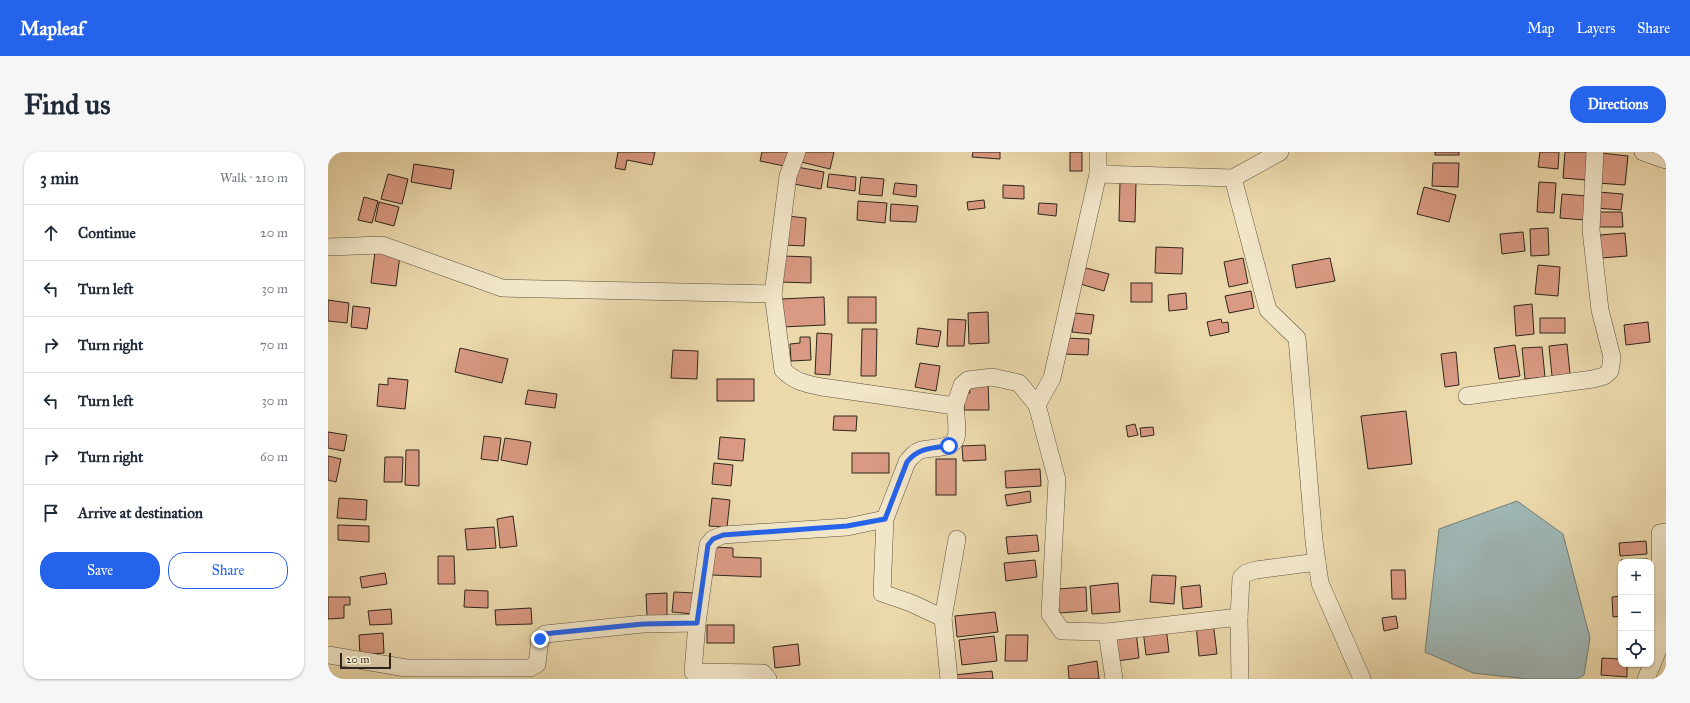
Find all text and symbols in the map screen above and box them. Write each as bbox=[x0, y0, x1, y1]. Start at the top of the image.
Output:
text: Mapleaf bbox=[20, 17, 84, 40]
text: Map bbox=[1527, 20, 1555, 37]
text: Layers bbox=[1577, 20, 1615, 37]
text: Share bbox=[1637, 20, 1670, 37]
button: Directions bbox=[1570, 86, 1666, 123]
text: Find us bbox=[24, 87, 110, 122]
text: 3 min bbox=[40, 168, 79, 189]
text: Walk · 210 m bbox=[220, 170, 288, 186]
icon: ahead bbox=[40, 222, 62, 244]
text: Continue bbox=[78, 224, 136, 242]
text: 20 m bbox=[260, 225, 288, 241]
icon: left bbox=[40, 278, 62, 300]
text: Turn left bbox=[78, 280, 134, 298]
text: 30 m bbox=[262, 281, 288, 297]
icon: right bbox=[40, 334, 62, 356]
text: Turn right bbox=[78, 336, 143, 354]
text: 70 m bbox=[260, 337, 288, 353]
icon: left bbox=[40, 390, 62, 412]
text: Turn left bbox=[78, 392, 134, 410]
text: 30 m bbox=[262, 393, 288, 409]
route start bbox=[940, 437, 958, 455]
icon: right bbox=[40, 446, 62, 468]
text: Turn right bbox=[78, 448, 143, 466]
text: 60 m bbox=[260, 449, 288, 465]
icon: arrive bbox=[40, 502, 62, 524]
text: Arrive at destination bbox=[78, 504, 203, 522]
button: Save bbox=[40, 552, 160, 589]
button: Share bbox=[168, 552, 288, 589]
map controls bbox=[1618, 559, 1654, 667]
button: + bbox=[1618, 559, 1654, 595]
button: − bbox=[1618, 595, 1654, 631]
route end bbox=[531, 630, 549, 648]
button: locate bbox=[1618, 631, 1654, 667]
scale bar bbox=[340, 651, 391, 670]
text: 20 m bbox=[346, 653, 369, 666]

